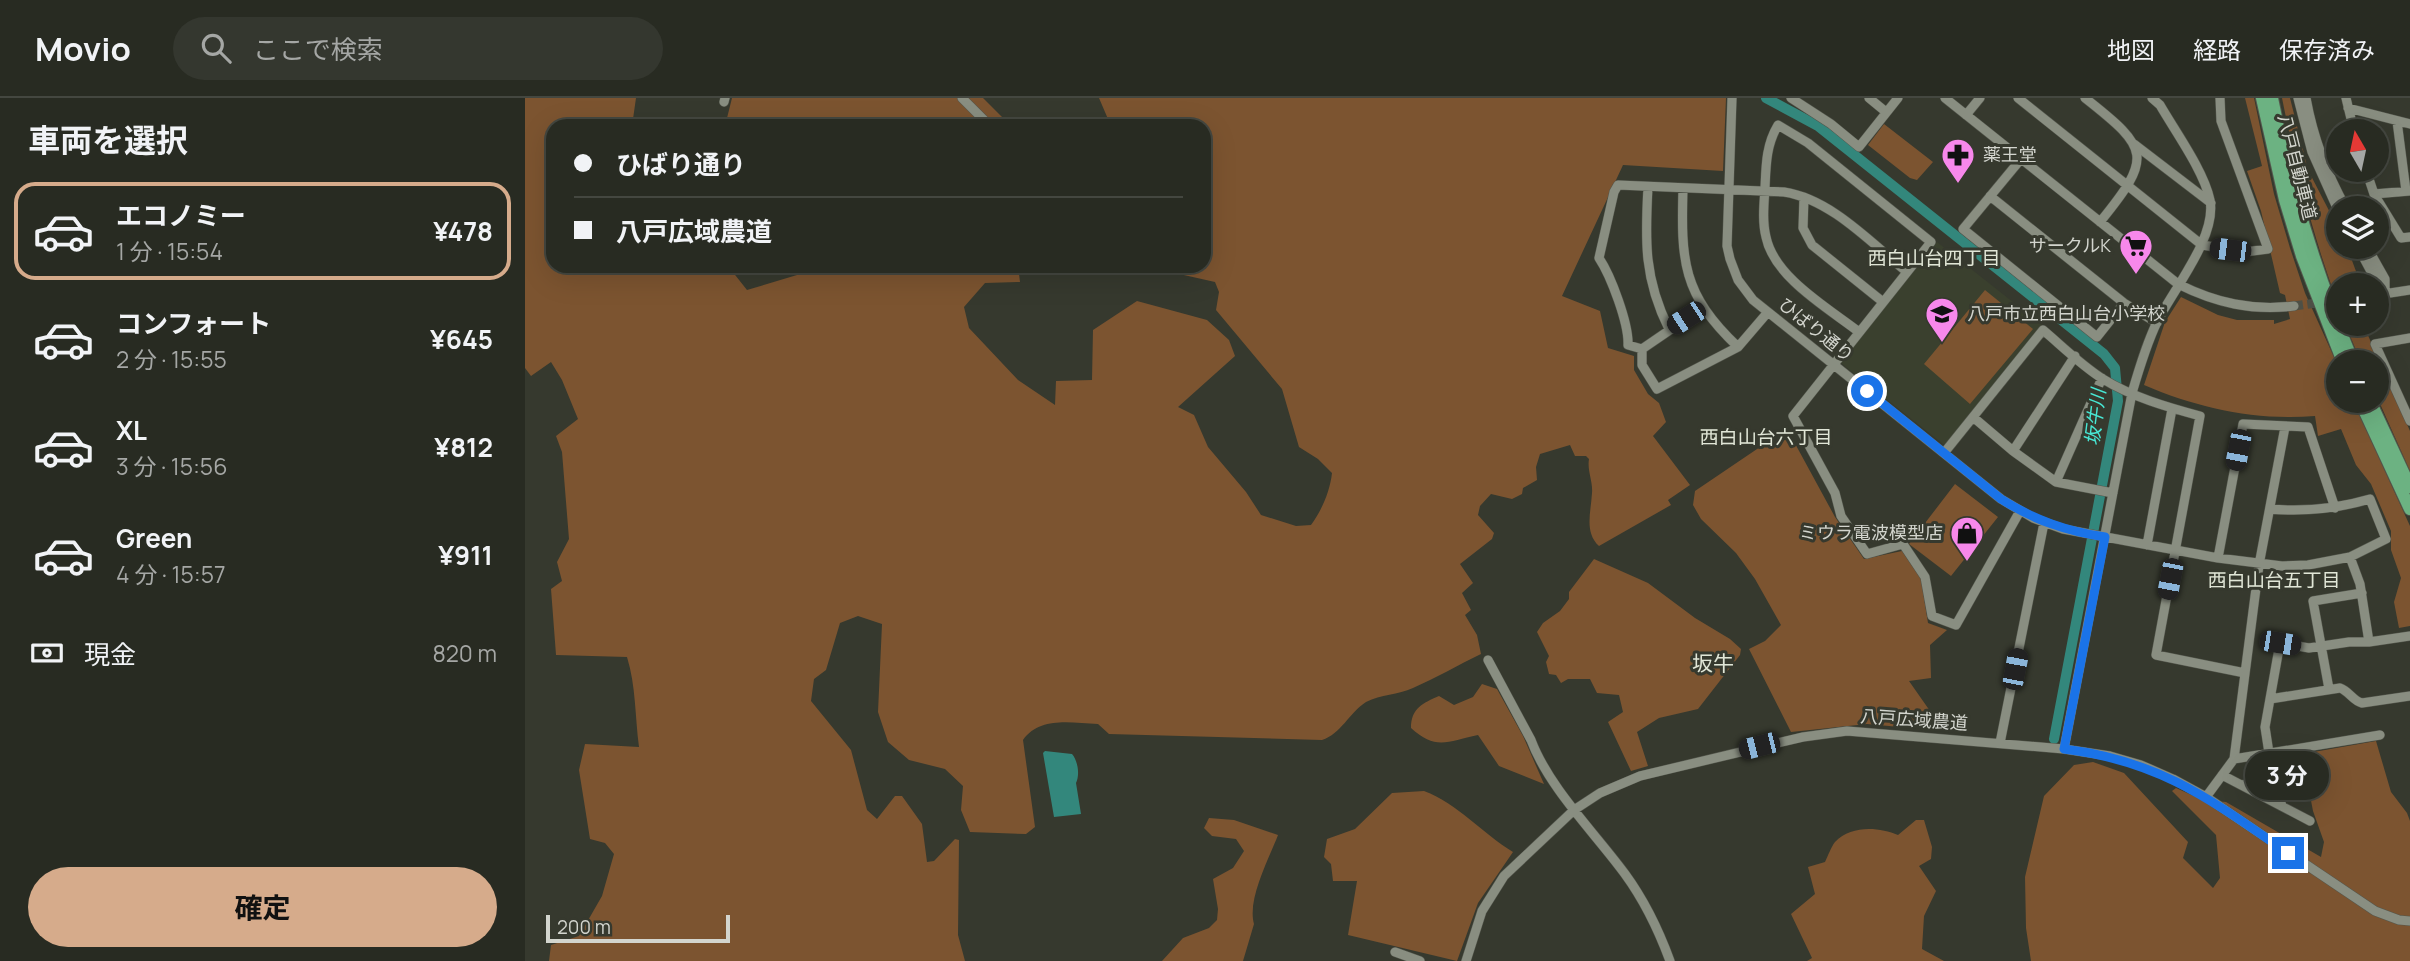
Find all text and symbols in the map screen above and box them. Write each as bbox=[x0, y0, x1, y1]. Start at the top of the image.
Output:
search box bbox=[173, 17, 663, 80]
text: Movio bbox=[35, 26, 131, 71]
icon: search bbox=[197, 29, 235, 67]
text: ここで検索 bbox=[253, 31, 383, 67]
text: 地図 bbox=[2107, 33, 2155, 66]
text: 経路 bbox=[2193, 33, 2241, 66]
text: 保存済み bbox=[2279, 33, 2375, 66]
street label: 八戸自動車道 bbox=[2273, 111, 2323, 222]
text: 車両を選択 bbox=[28, 118, 188, 162]
north arrow bbox=[2326, 119, 2389, 182]
map controls bbox=[2326, 119, 2389, 413]
pharmacy icon: 薬王堂 bbox=[1939, 136, 1977, 185]
place label: 薬王堂 bbox=[1983, 142, 2037, 166]
text: ひばり通り bbox=[616, 146, 746, 182]
button: layers bbox=[2326, 196, 2389, 259]
text: エコノミー bbox=[116, 197, 246, 233]
icon: car bbox=[32, 200, 95, 263]
text: ¥478 bbox=[433, 213, 493, 249]
text: 八戸広域農道 bbox=[616, 213, 772, 249]
supermarket icon: サークルK bbox=[2117, 227, 2155, 276]
place label: サークルK bbox=[2029, 233, 2111, 257]
text: 1 分 · 15:54 bbox=[116, 235, 223, 267]
car bbox=[2208, 237, 2253, 263]
district label: 西白山台四丁目 bbox=[1867, 245, 2001, 271]
button: + bbox=[2326, 273, 2389, 336]
street label: ひばり通り bbox=[1774, 292, 1859, 367]
school or university icon: 八戸市立西白山台小学校 bbox=[1923, 295, 1961, 344]
car bbox=[1663, 298, 1710, 338]
place label: 八戸市立西白山台小学校 bbox=[1967, 301, 2165, 325]
text: コンフォート bbox=[116, 305, 271, 341]
icon: car bbox=[32, 308, 95, 371]
text: ¥645 bbox=[430, 321, 493, 357]
text: 2 分 · 15:55 bbox=[116, 343, 227, 375]
button: − bbox=[2326, 350, 2389, 413]
route start bbox=[1851, 375, 1883, 407]
water label: 坂牛川 bbox=[2079, 385, 2112, 447]
text: XL bbox=[116, 412, 147, 448]
icon: car bbox=[32, 416, 95, 479]
district label: 西白山台六丁目 bbox=[1699, 424, 1833, 450]
car bbox=[2224, 427, 2253, 473]
text: ¥812 bbox=[434, 429, 493, 465]
text: 3 分 · 15:56 bbox=[116, 450, 227, 482]
shop icon: ミウラ電波模型店 bbox=[1948, 514, 1986, 563]
text: Green bbox=[116, 520, 192, 556]
place label: ミウラ電波模型店 bbox=[1799, 520, 1943, 544]
icon: car bbox=[32, 524, 95, 587]
text: ¥911 bbox=[438, 537, 493, 573]
car bbox=[2156, 556, 2185, 602]
text: 4 分 · 15:57 bbox=[116, 558, 226, 590]
district label: 西白山台五丁目 bbox=[2207, 567, 2341, 593]
car bbox=[2258, 629, 2303, 657]
icon: cash bbox=[28, 634, 66, 672]
text: 現金 bbox=[84, 636, 136, 672]
text: 820 m bbox=[432, 637, 497, 669]
car bbox=[2001, 646, 2030, 692]
district label: 坂牛 bbox=[1692, 649, 1734, 677]
street label: 八戸広域農道 bbox=[1859, 703, 1969, 735]
car bbox=[1737, 731, 1782, 761]
callout: 3 分 bbox=[2246, 752, 2330, 800]
text: 3 分 bbox=[2267, 759, 2307, 791]
route end bbox=[2272, 837, 2304, 869]
button: 確定 bbox=[28, 867, 497, 947]
scale bar bbox=[546, 912, 730, 944]
text: 200 m bbox=[557, 914, 611, 940]

